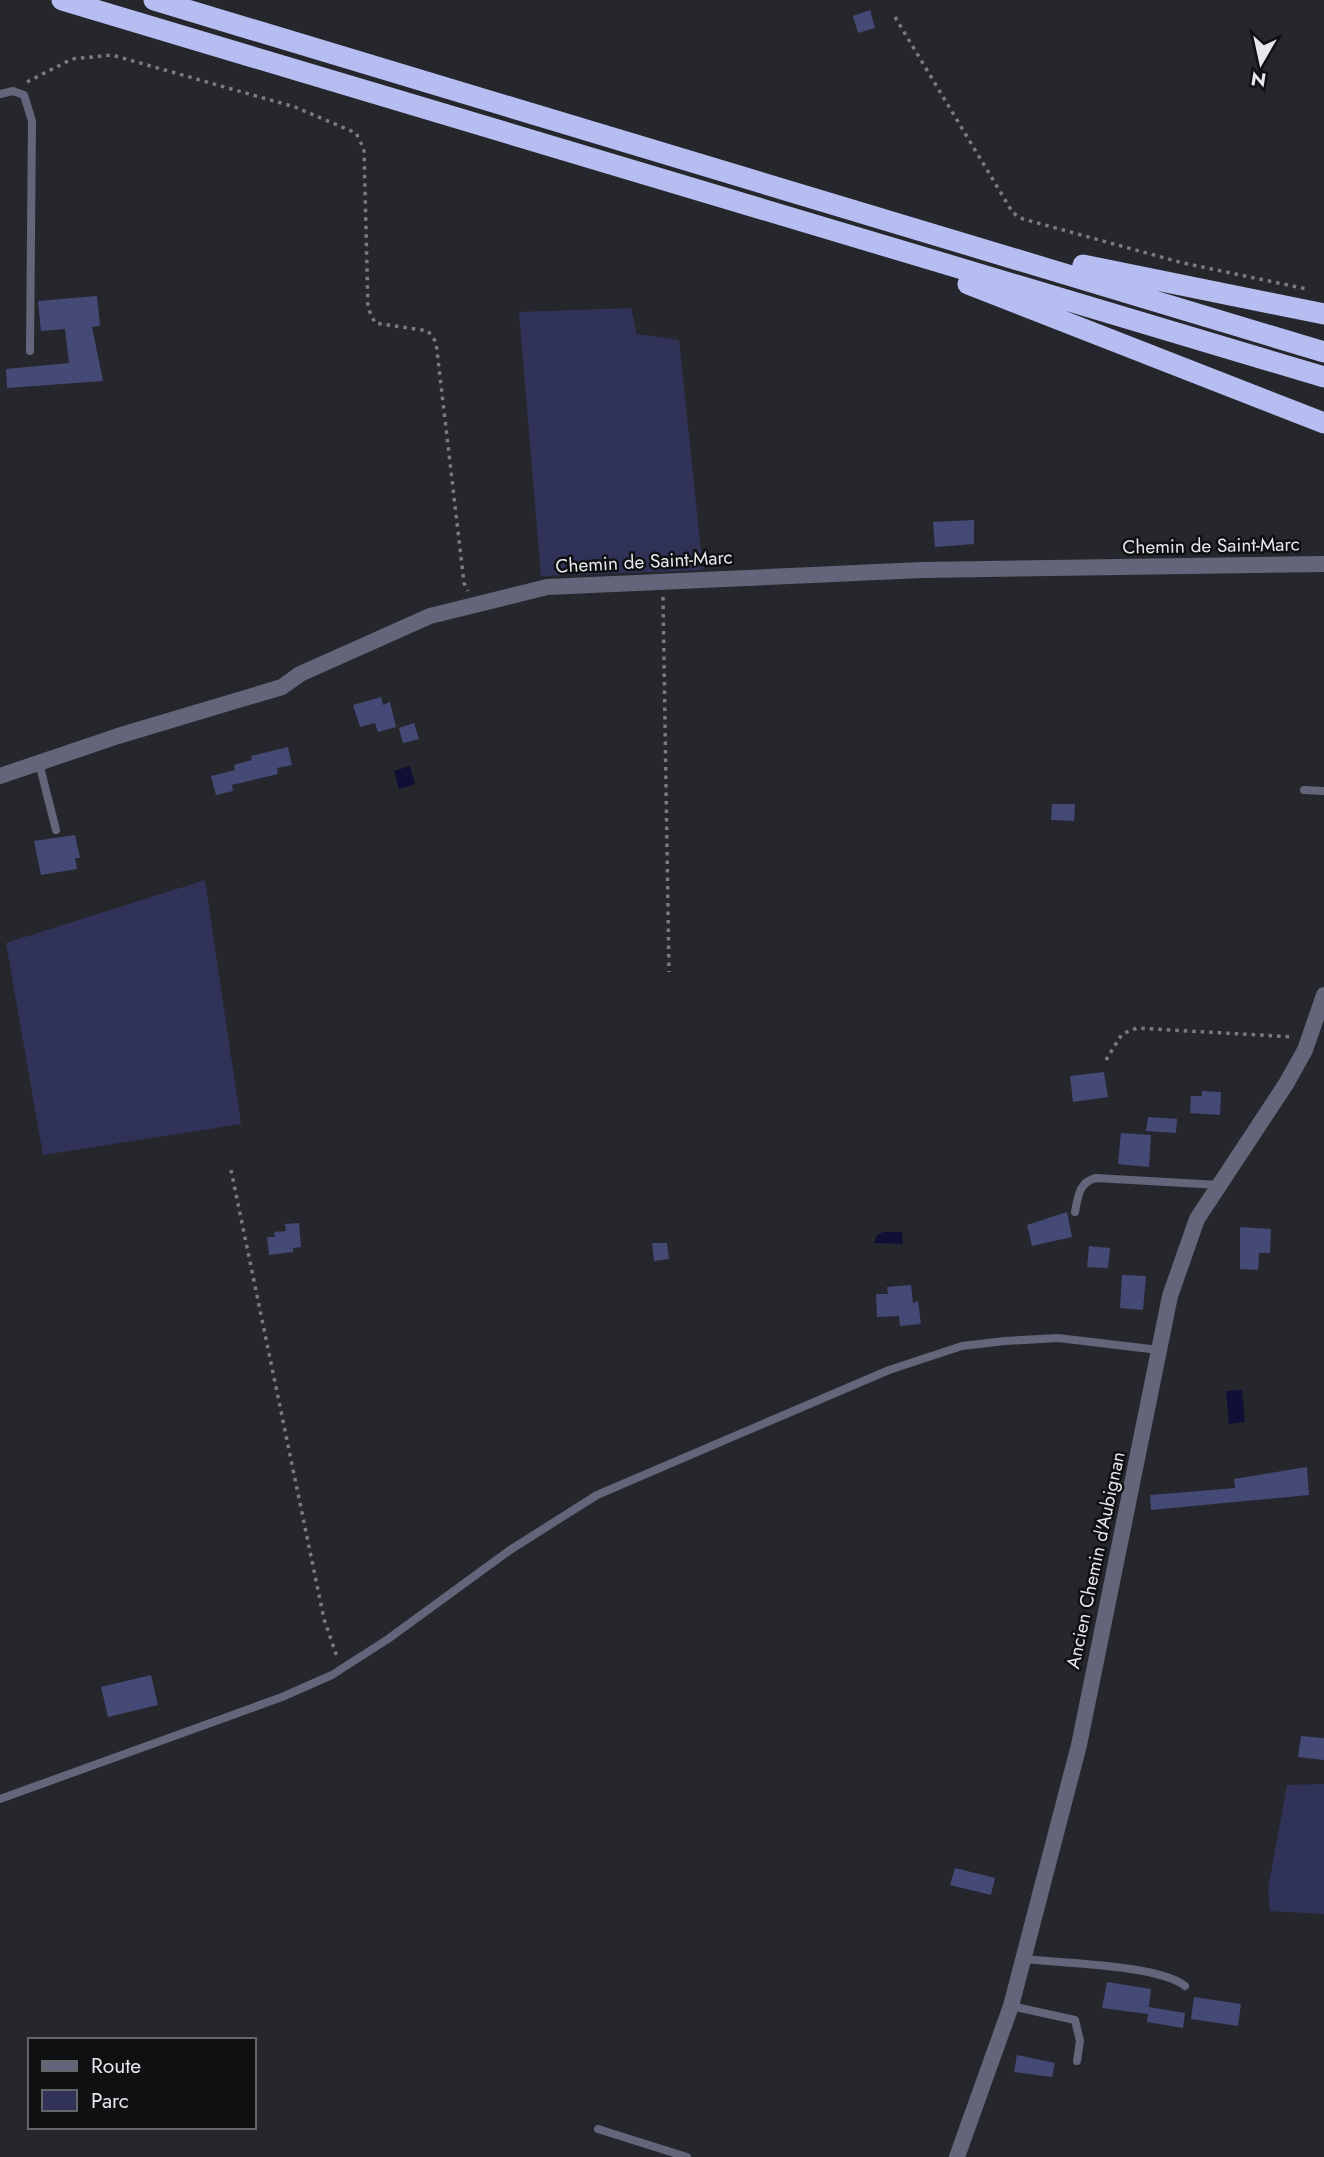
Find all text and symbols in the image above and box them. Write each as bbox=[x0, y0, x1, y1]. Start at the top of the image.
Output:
north arrow bbox=[1226, 28, 1296, 98]
text: N bbox=[1249, 65, 1268, 94]
street label: Chemin de Saint-Marc bbox=[1122, 530, 1300, 561]
street label: Chemin de Saint-Marc bbox=[555, 543, 733, 580]
street label: Ancien Chemin d'Aubignan bbox=[1059, 1449, 1132, 1671]
legend bbox=[28, 2038, 256, 2129]
text: Route bbox=[91, 2051, 141, 2081]
text: Parc bbox=[91, 2086, 129, 2116]

